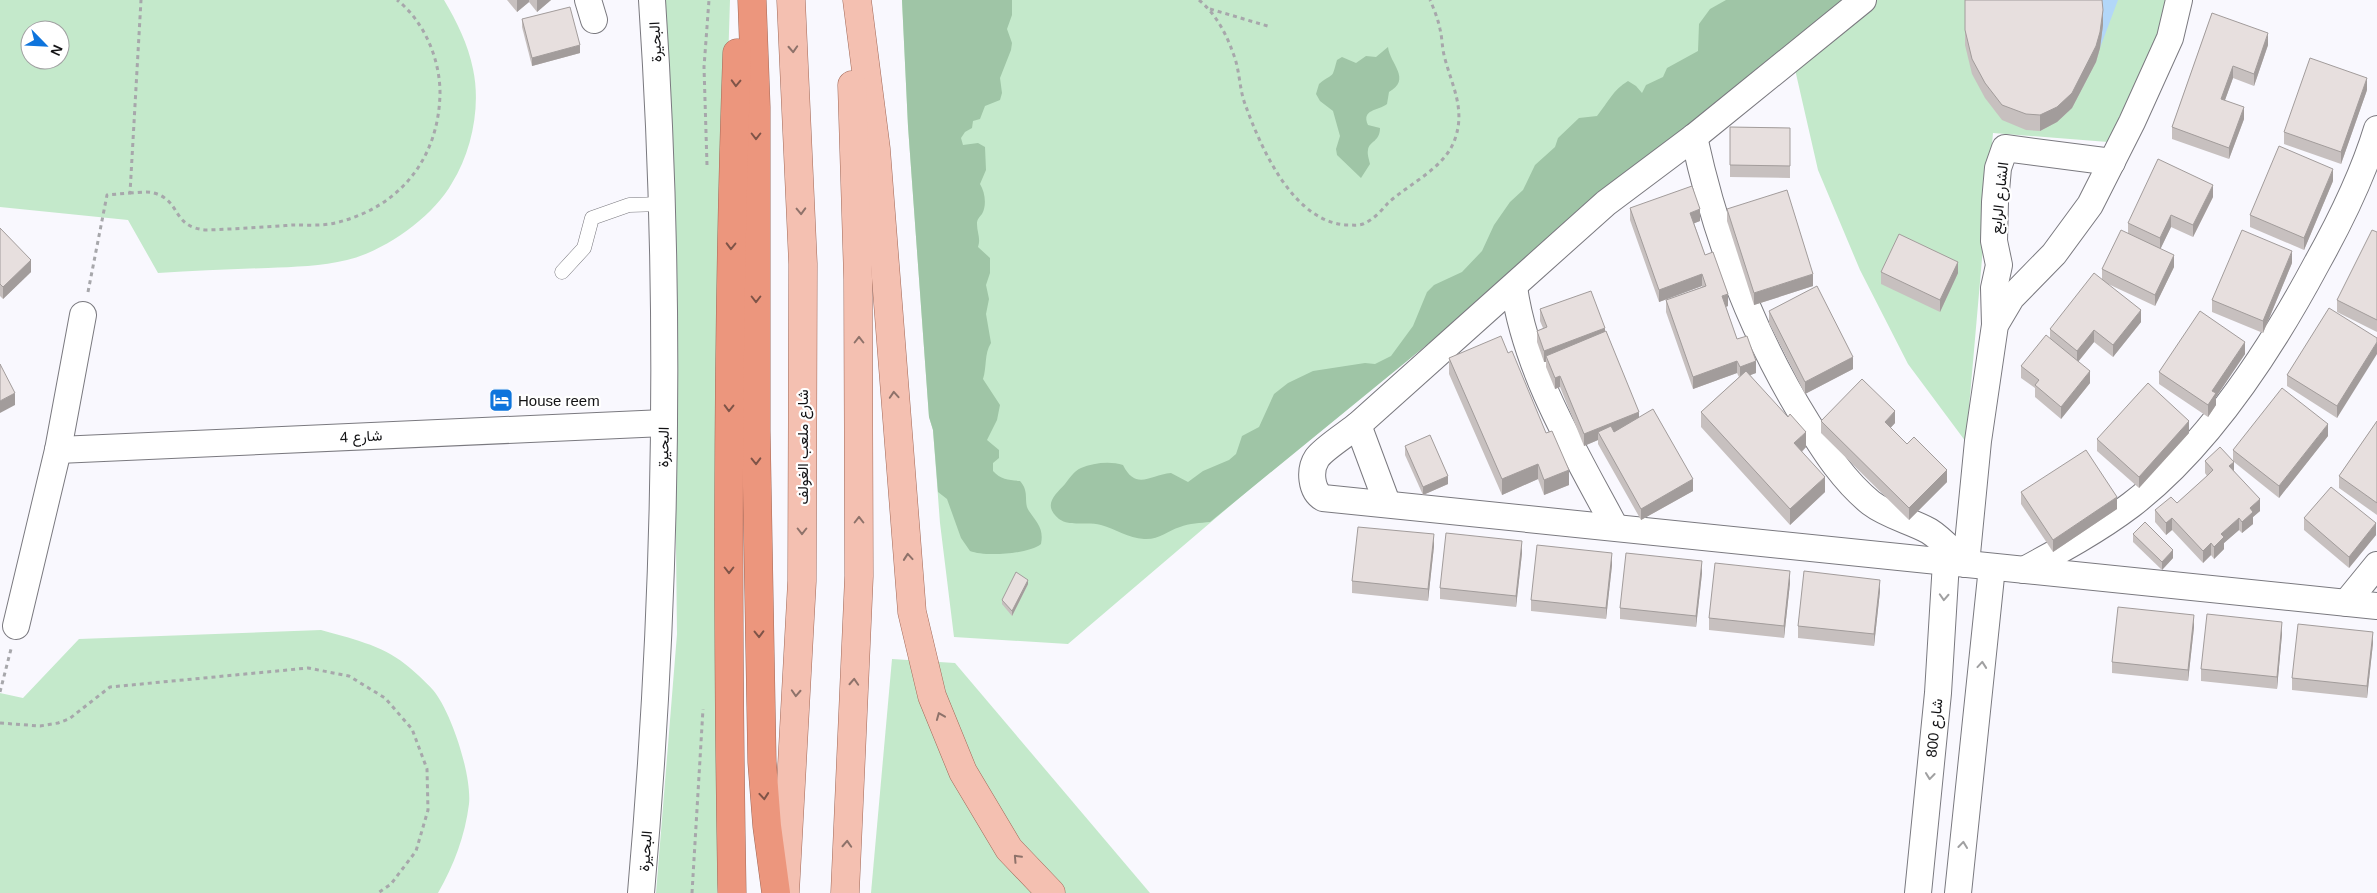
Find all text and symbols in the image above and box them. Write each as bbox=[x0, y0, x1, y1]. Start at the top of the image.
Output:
north arrow bbox=[20, 20, 70, 70]
street label: البحيرة bbox=[645, 21, 666, 63]
text: N bbox=[48, 42, 66, 58]
one-way arrow bbox=[788, 45, 799, 53]
one-way arrow bbox=[731, 79, 742, 87]
one-way arrow bbox=[751, 132, 761, 140]
street label: الشارع الرابع bbox=[1987, 161, 2014, 235]
one-way arrow bbox=[795, 207, 806, 215]
one-way arrow bbox=[726, 242, 736, 250]
one-way arrow bbox=[751, 295, 761, 303]
one-way arrow bbox=[853, 335, 864, 343]
hotel icon: House reem bbox=[488, 387, 514, 413]
street label: شارع ملعب الغولف bbox=[794, 389, 814, 505]
one-way arrow bbox=[889, 391, 900, 399]
place label: House reem bbox=[518, 392, 600, 409]
one-way arrow bbox=[723, 404, 734, 412]
street label: شارع 4 bbox=[339, 426, 383, 449]
street label: البحيرة bbox=[654, 426, 673, 468]
one-way arrow bbox=[751, 458, 761, 465]
one-way arrow bbox=[854, 515, 864, 523]
one-way arrow bbox=[797, 528, 807, 535]
one-way arrow bbox=[902, 553, 913, 561]
one-way arrow bbox=[724, 567, 734, 575]
one-way arrow bbox=[1938, 593, 1949, 601]
one-way arrow bbox=[754, 630, 764, 638]
one-way arrow bbox=[1976, 661, 1987, 669]
one-way arrow bbox=[849, 678, 860, 686]
one-way arrow bbox=[790, 690, 801, 698]
street label: شارع 800 bbox=[1922, 697, 1949, 759]
one-way arrow bbox=[935, 712, 946, 721]
one-way arrow bbox=[1925, 772, 1936, 780]
one-way arrow bbox=[759, 793, 770, 801]
street label: البحيرة bbox=[635, 830, 656, 872]
one-way arrow bbox=[841, 840, 852, 848]
one-way arrow bbox=[1958, 840, 1969, 848]
one-way arrow bbox=[1014, 854, 1023, 863]

